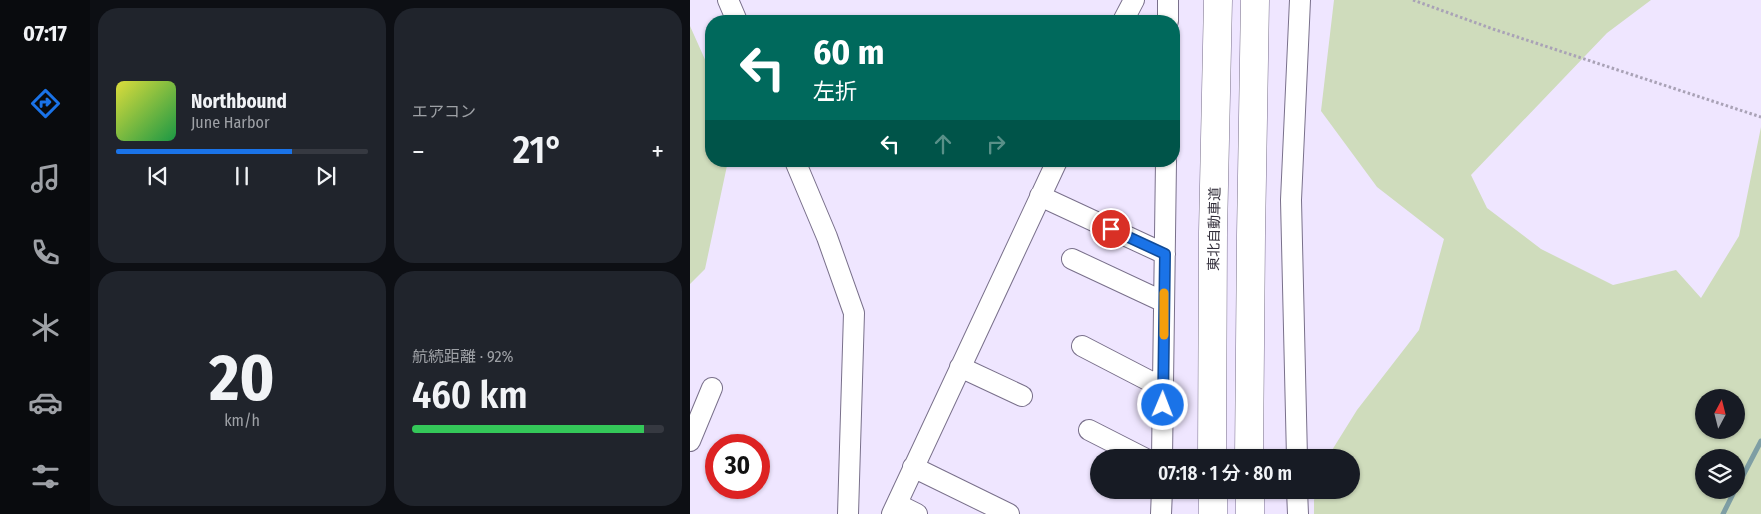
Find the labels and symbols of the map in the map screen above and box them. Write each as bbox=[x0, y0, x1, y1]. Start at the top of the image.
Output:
street label: 東北自動車道 bbox=[1205, 187, 1224, 271]
pin bbox=[1090, 208, 1132, 250]
position arrow bbox=[1136, 378, 1188, 430]
north arrow bbox=[1695, 389, 1745, 439]
speed limit sign: 30 bbox=[705, 434, 770, 499]

